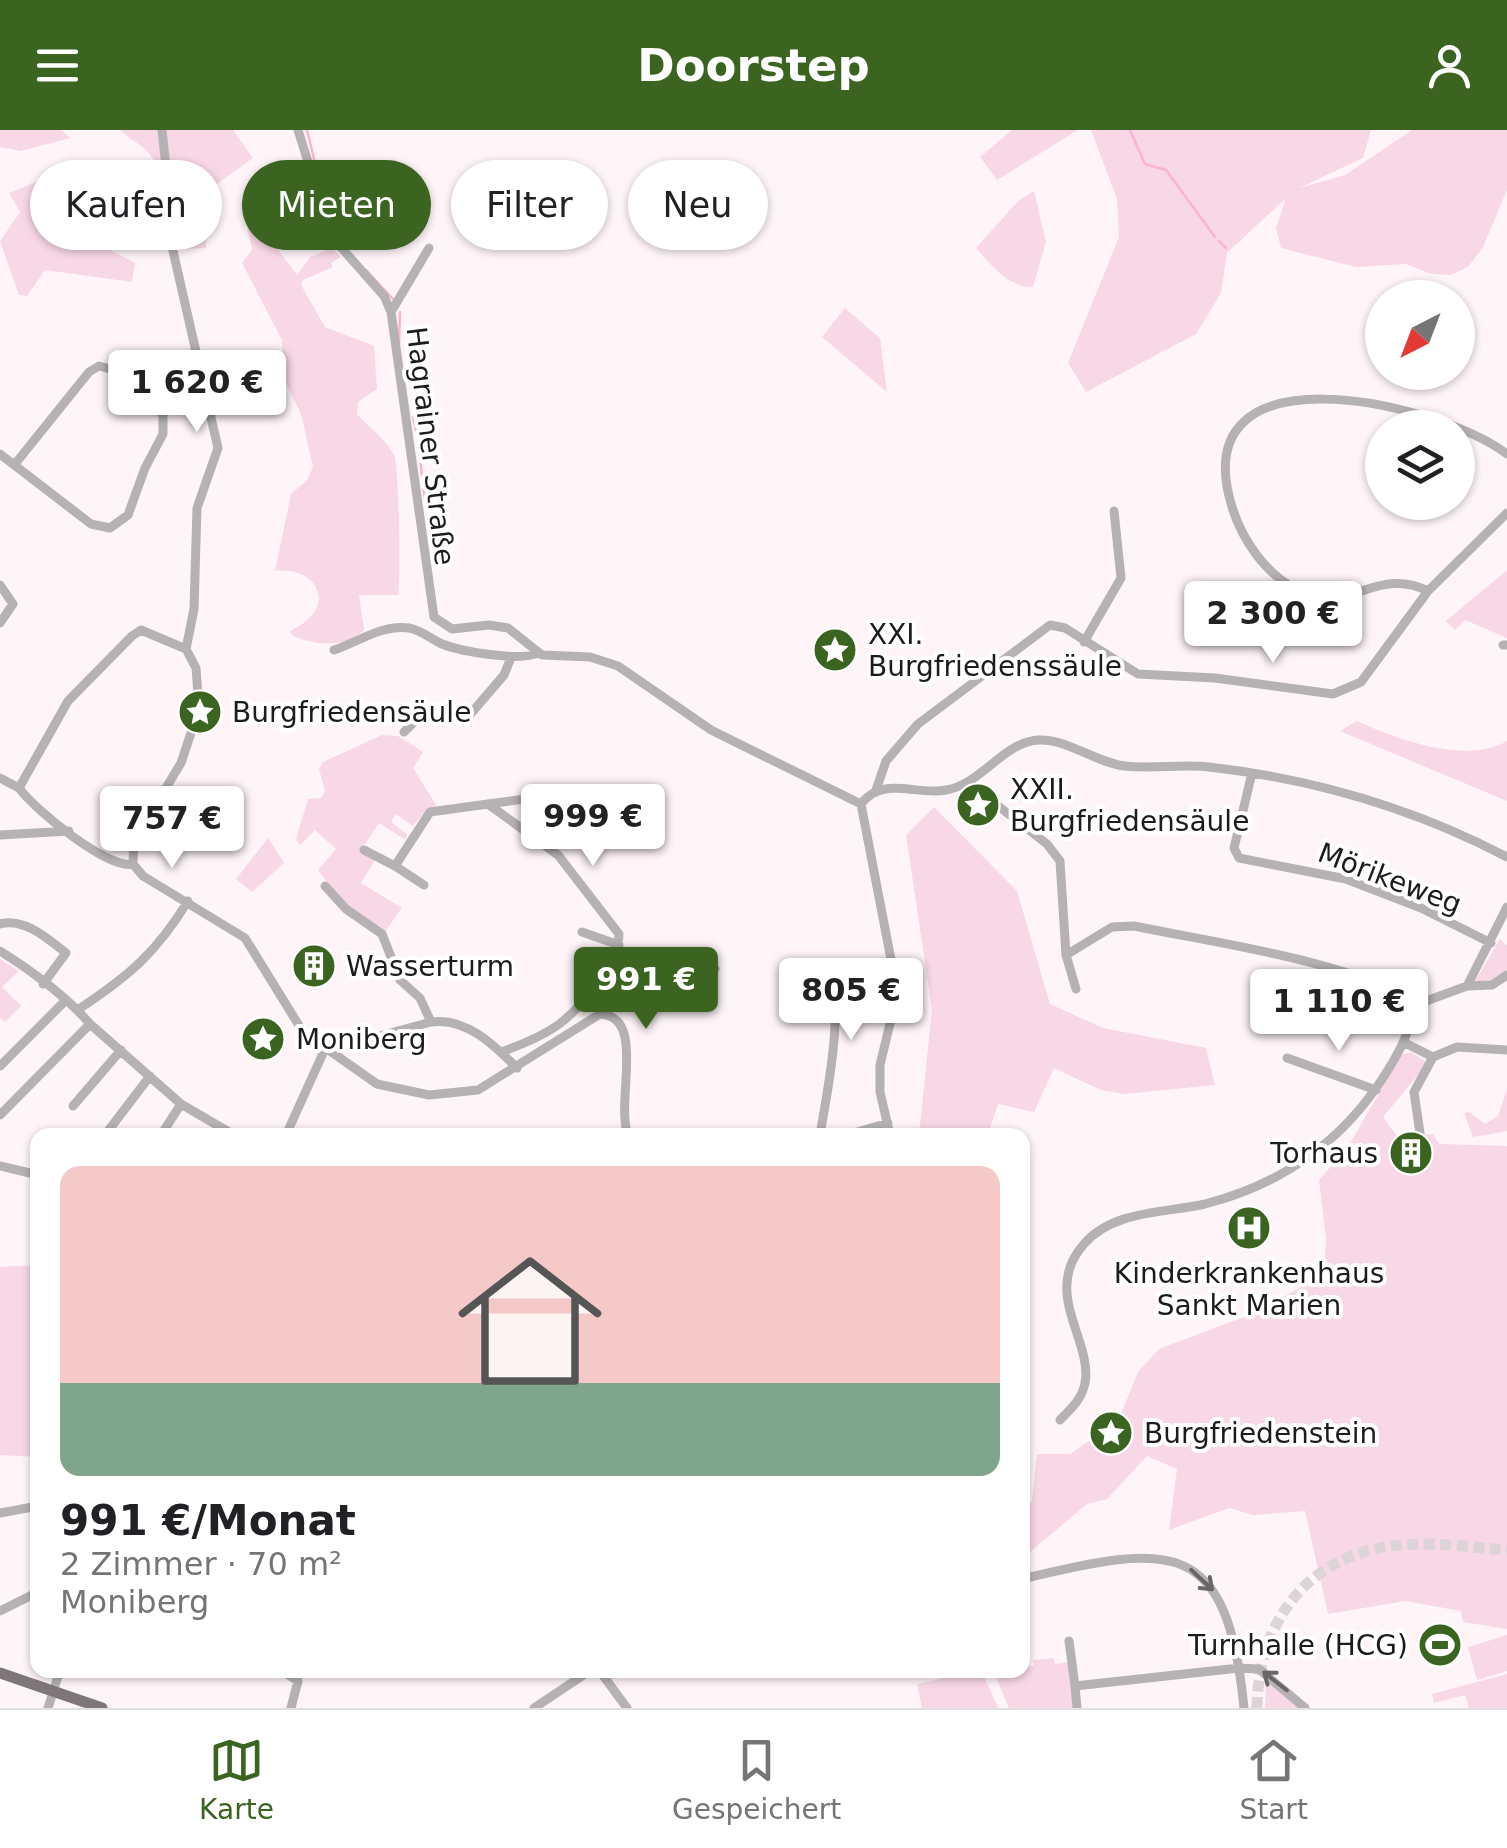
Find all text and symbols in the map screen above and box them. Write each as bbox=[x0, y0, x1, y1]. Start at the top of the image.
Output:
icon: menu bbox=[30, 38, 85, 93]
icon: person bbox=[1422, 38, 1477, 93]
text: Doorstep bbox=[637, 39, 870, 92]
chip: Kaufen bbox=[30, 160, 222, 250]
chip: Mieten bbox=[242, 160, 431, 250]
chip: Filter bbox=[451, 160, 608, 250]
chip: Neu bbox=[628, 160, 768, 250]
north arrow bbox=[1365, 280, 1475, 390]
map controls bbox=[1365, 280, 1475, 520]
street label: Hagrainer Straße bbox=[399, 325, 462, 567]
pin: 1 620 € bbox=[105, 350, 289, 435]
text: 1 620 € bbox=[130, 363, 264, 401]
button: layers bbox=[1365, 410, 1475, 520]
pin: 2 300 € bbox=[1181, 581, 1365, 666]
text: 2 300 € bbox=[1206, 594, 1340, 632]
place label: XXI. Burgfriedenssäule bbox=[868, 618, 1122, 683]
place icon: XXI. Burgfriedenssäule bbox=[812, 627, 858, 673]
place icon: Burgfriedensäule bbox=[177, 689, 223, 735]
place label: Burgfriedensäule bbox=[232, 696, 471, 729]
place label: XXII. Burgfriedensäule bbox=[1010, 773, 1249, 838]
place icon: XXII. Burgfriedensäule bbox=[955, 782, 1001, 828]
pin: 999 € bbox=[523, 784, 663, 869]
pin: 757 € bbox=[102, 786, 242, 871]
text: 999 € bbox=[543, 797, 643, 835]
text: 757 € bbox=[122, 799, 222, 837]
street label: Mörikeweg bbox=[1313, 836, 1466, 921]
building icon: Wasserturm bbox=[291, 943, 337, 989]
pin: 991 € bbox=[576, 947, 716, 1032]
place label: Wasserturm bbox=[346, 950, 514, 983]
pin: 805 € bbox=[781, 958, 921, 1043]
text: 991 € bbox=[596, 960, 696, 998]
pin: 1 110 € bbox=[1247, 969, 1431, 1054]
text: 805 € bbox=[801, 971, 901, 1009]
text: 1 110 € bbox=[1272, 982, 1406, 1020]
place icon: Moniberg bbox=[240, 1016, 286, 1062]
place label: Moniberg bbox=[296, 1023, 427, 1056]
building icon: Torhaus bbox=[1388, 1130, 1434, 1176]
place label: Torhaus bbox=[1269, 1137, 1378, 1170]
hospital icon: Kinderkrankenhaus Sankt Marien bbox=[1226, 1205, 1272, 1251]
icon: home bbox=[440, 1231, 620, 1411]
place label: Kinderkrankenhaus Sankt Marien bbox=[1114, 1257, 1384, 1322]
place icon: Burgfriedenstein bbox=[1088, 1410, 1134, 1456]
place label: Burgfriedenstein bbox=[1144, 1417, 1377, 1450]
text: 991 €/Monat bbox=[60, 1496, 356, 1545]
text: 2 Zimmer · 70 m² bbox=[60, 1545, 342, 1583]
one-way arrow bbox=[1190, 1568, 1214, 1592]
text: Moniberg bbox=[60, 1583, 209, 1621]
sports icon: Turnhalle (HCG) bbox=[1417, 1622, 1463, 1668]
place label: Turnhalle (HCG) bbox=[1187, 1629, 1408, 1662]
one-way arrow bbox=[1262, 1671, 1289, 1692]
tab: Karte bbox=[199, 1733, 274, 1826]
tab: Gespeichert bbox=[672, 1733, 841, 1826]
tab: Start bbox=[1239, 1733, 1308, 1826]

